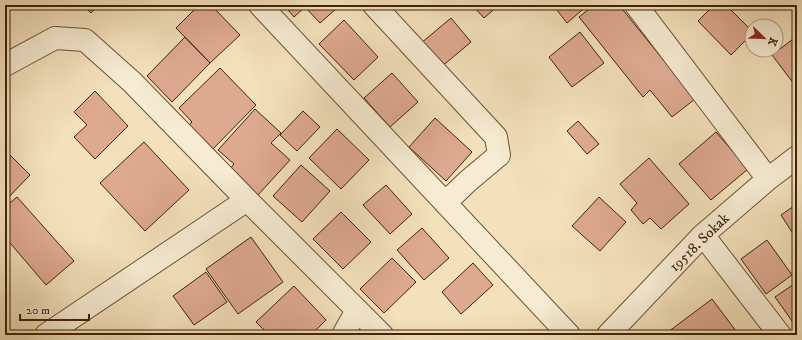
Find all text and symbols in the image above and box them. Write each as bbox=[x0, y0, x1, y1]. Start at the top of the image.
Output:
north arrow bbox=[744, 18, 784, 58]
text: K bbox=[764, 35, 780, 48]
street label: 19518. Sokak bbox=[665, 209, 734, 276]
scale bar bbox=[20, 296, 89, 322]
text: 20 m bbox=[26, 303, 50, 318]

